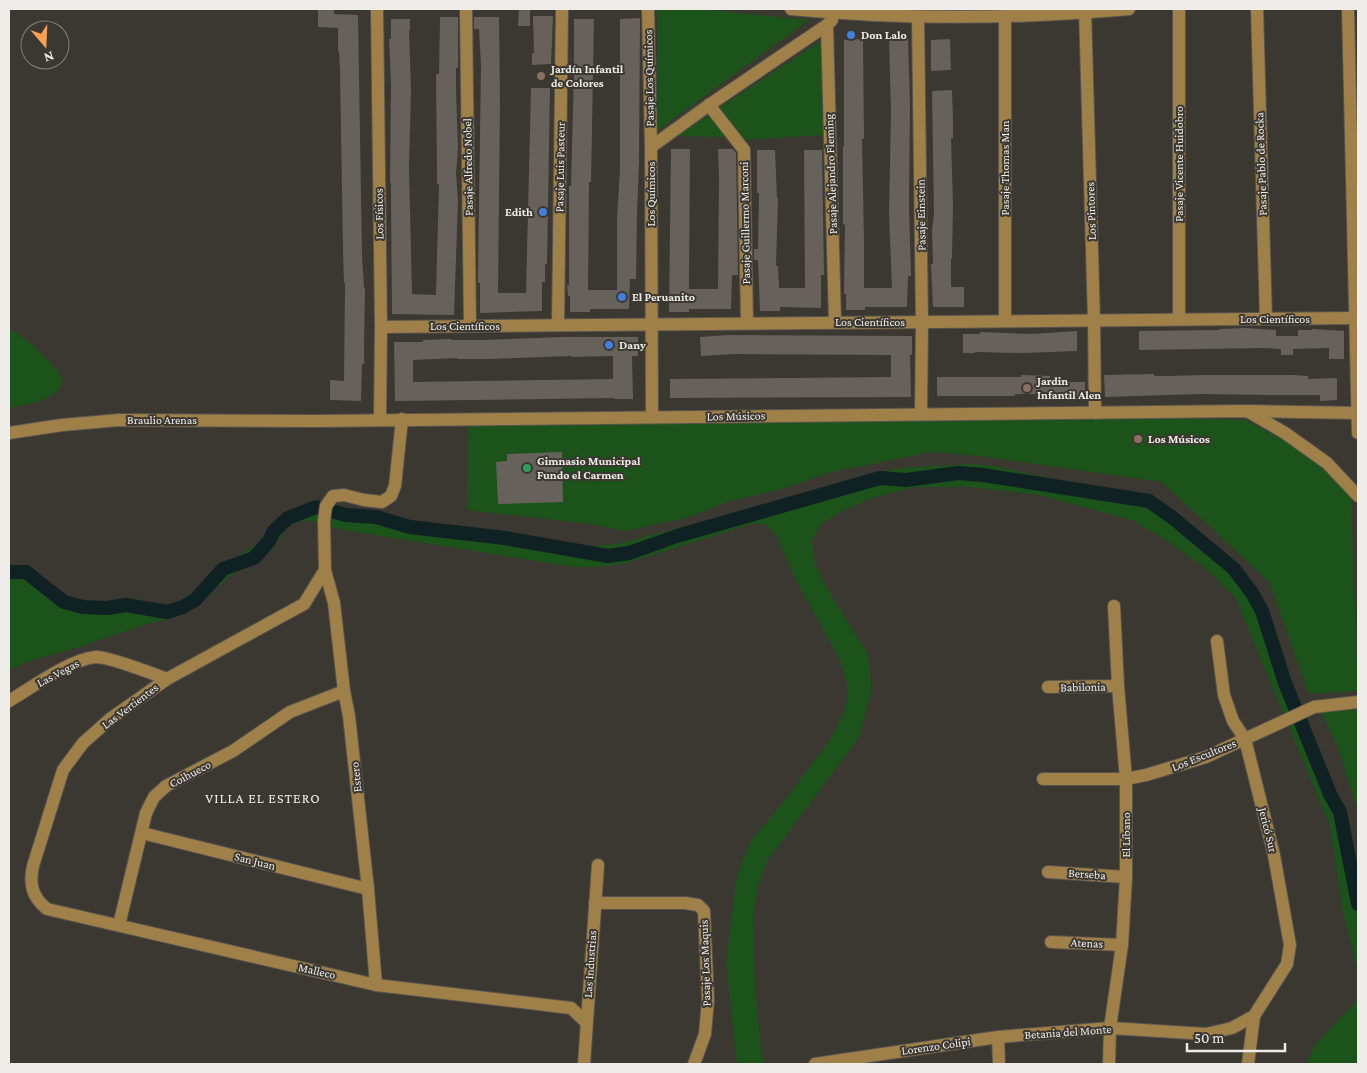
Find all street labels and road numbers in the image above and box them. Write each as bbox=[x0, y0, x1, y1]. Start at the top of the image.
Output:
street label: Pasaje Los Químicos bbox=[641, 29, 657, 127]
street label: Pasaje Vicente Huidobro bbox=[1172, 106, 1186, 222]
street label: Pasaje Pablo de Rocka bbox=[1252, 112, 1270, 216]
street label: Pasaje Alejandro Fleming bbox=[822, 113, 840, 234]
street label: Pasaje Alfredo Nobel bbox=[460, 118, 476, 216]
street label: Pasaje Thomas Man bbox=[998, 120, 1012, 216]
street label: Pasaje Luis Pasteur bbox=[552, 121, 568, 212]
street label: Los Químicos bbox=[644, 161, 658, 226]
street label: Pasaje Guillermo Marconi bbox=[737, 161, 753, 285]
street label: Pasaje Einstein bbox=[913, 179, 929, 251]
street label: Los Pintores bbox=[1083, 181, 1099, 240]
street label: Los Físicos bbox=[372, 188, 386, 240]
street label: Los Científicos bbox=[1240, 312, 1310, 326]
street label: Los Científicos bbox=[835, 315, 905, 329]
street label: Los Científicos bbox=[430, 319, 500, 333]
street label: Los Músicos bbox=[707, 408, 766, 424]
street label: Braulio Arenas bbox=[127, 413, 197, 427]
street label: Las Vegas bbox=[34, 656, 82, 690]
street label: Las Vertientes bbox=[99, 680, 161, 732]
street label: Babilonia bbox=[1060, 680, 1106, 694]
street label: Los Escultores bbox=[1170, 736, 1239, 774]
street label: Coihueco bbox=[167, 757, 213, 791]
street label: Estero bbox=[347, 761, 365, 793]
street label: Jericó Sur bbox=[1255, 805, 1280, 855]
street label: El Líbano bbox=[1119, 812, 1133, 858]
street label: San Juan bbox=[233, 849, 278, 873]
street label: Berseba bbox=[1068, 866, 1107, 882]
street label: Pasaje Los Maquis bbox=[696, 919, 714, 1007]
street label: Las Industrias bbox=[581, 930, 599, 998]
street label: Atenas bbox=[1070, 935, 1104, 951]
street label: Malleco bbox=[297, 960, 337, 982]
street label: Betania del Monte bbox=[1024, 1022, 1112, 1042]
street label: Lorenzo Colipi bbox=[901, 1034, 971, 1058]

